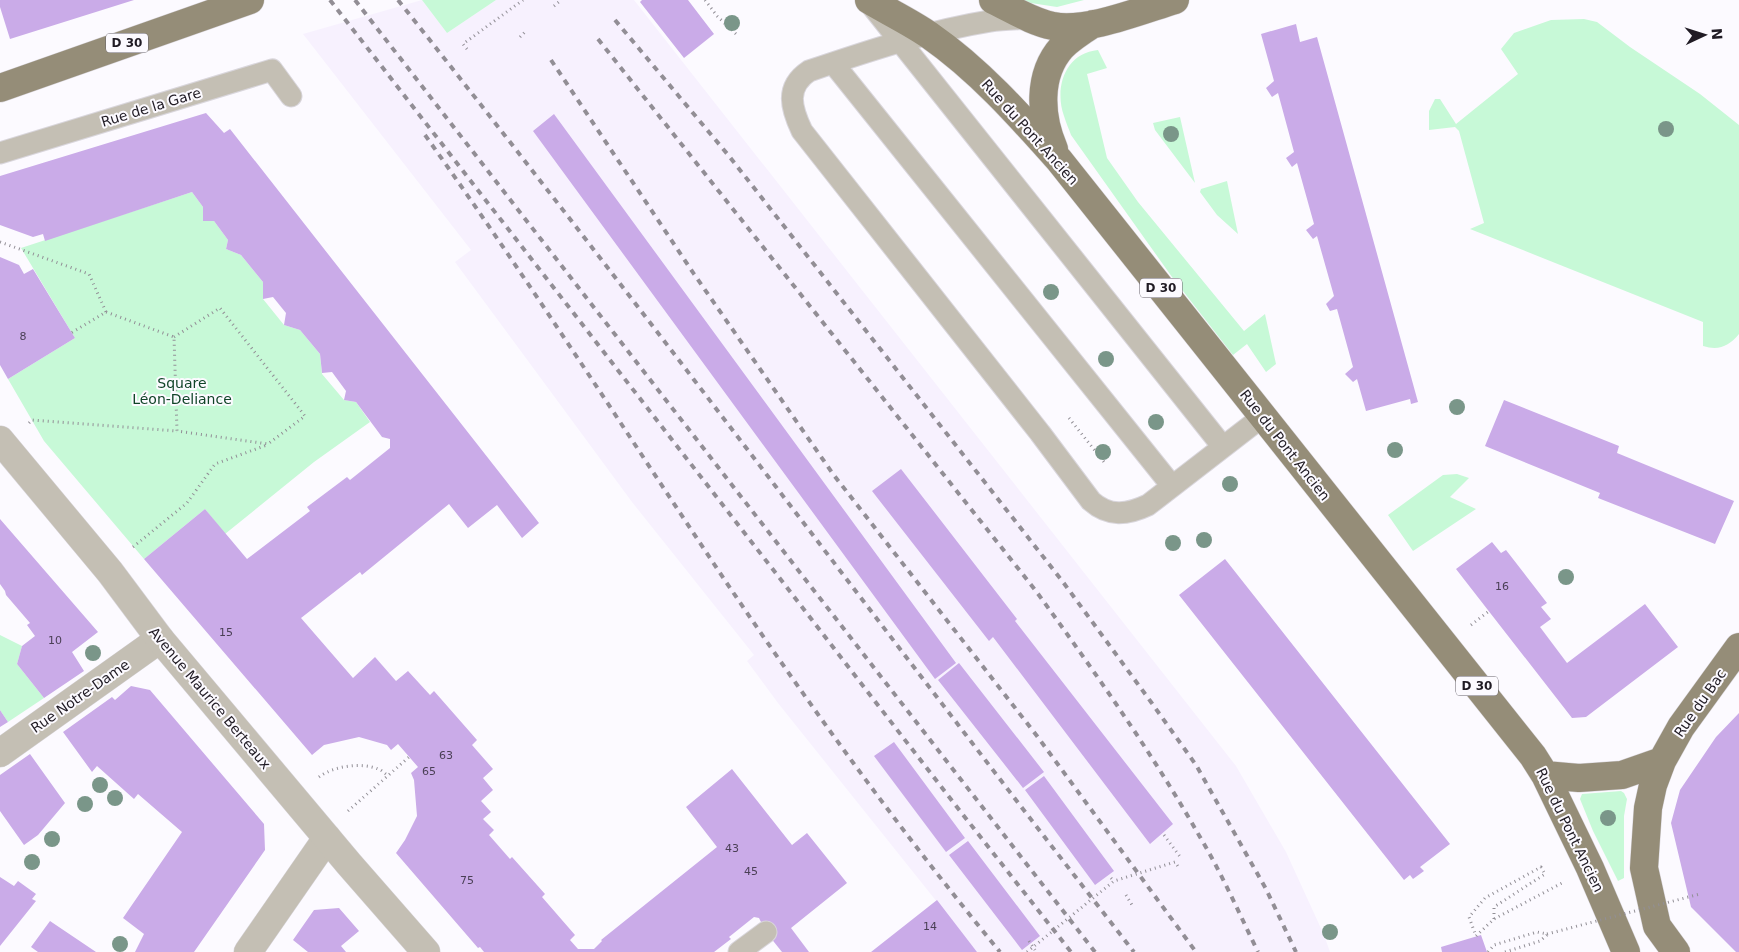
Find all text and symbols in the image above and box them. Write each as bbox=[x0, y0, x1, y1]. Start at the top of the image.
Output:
north arrow bbox=[1679, 10, 1729, 60]
text: N bbox=[1709, 28, 1725, 40]
road number: D 30 bbox=[106, 34, 148, 52]
street label: Rue du Pont Ancien bbox=[979, 76, 1081, 188]
street label: Rue de la Gare bbox=[99, 84, 203, 130]
road number: D 30 bbox=[1140, 278, 1182, 298]
house number: 8 bbox=[20, 330, 27, 343]
park label: Square Léon-Deliance bbox=[132, 375, 232, 407]
street label: Rue du Pont Ancien bbox=[1237, 386, 1333, 504]
house number: 16 bbox=[1495, 580, 1509, 593]
street label: Avenue Maurice Berteaux bbox=[146, 624, 274, 772]
house number: 15 bbox=[219, 626, 233, 639]
house number: 10 bbox=[48, 634, 62, 647]
street label: Rue Notre-Dame bbox=[28, 656, 132, 736]
street label: Rue du Bac bbox=[1671, 666, 1729, 740]
road number: D 30 bbox=[1456, 676, 1498, 696]
house number: 63 bbox=[439, 749, 453, 762]
house number: 65 bbox=[422, 765, 436, 778]
street label: Rue du Pont Ancien bbox=[1533, 765, 1607, 895]
house number: 43 bbox=[725, 842, 739, 855]
house number: 45 bbox=[744, 865, 758, 878]
house number: 75 bbox=[460, 874, 474, 887]
house number: 14 bbox=[923, 920, 937, 933]

